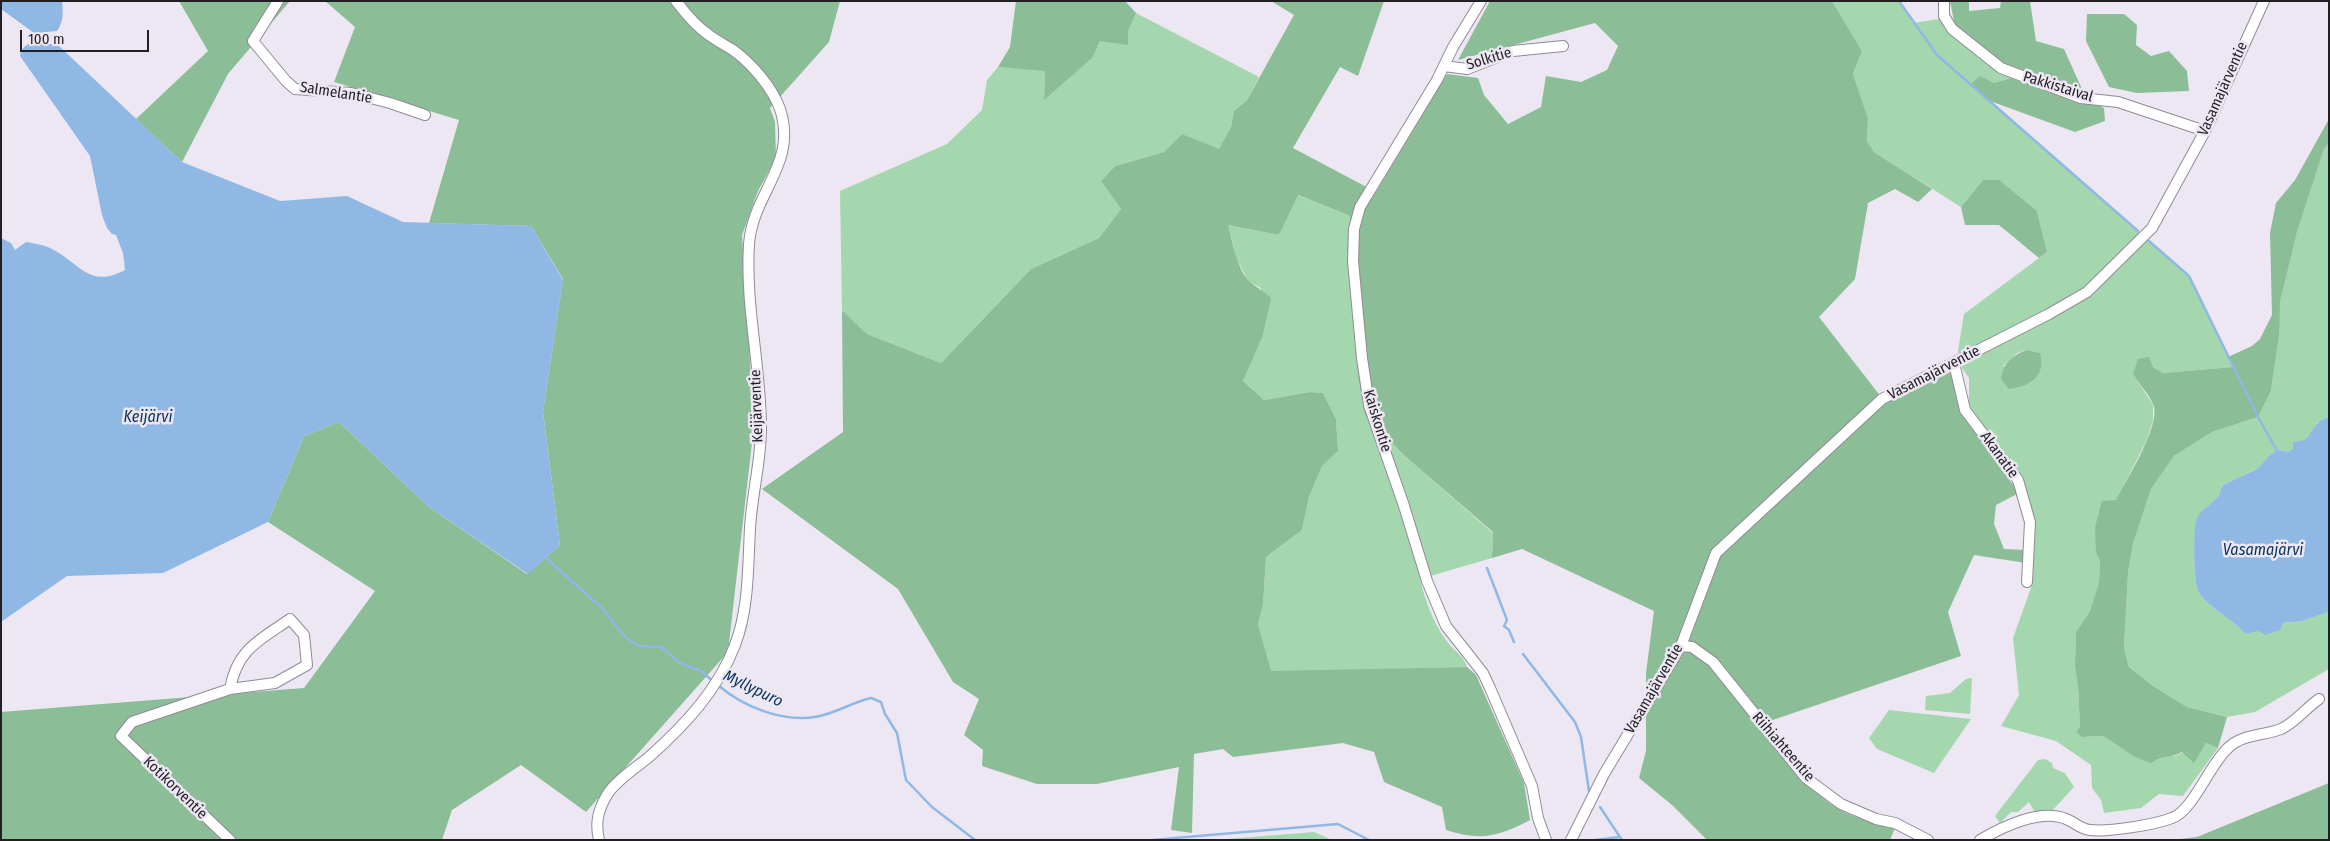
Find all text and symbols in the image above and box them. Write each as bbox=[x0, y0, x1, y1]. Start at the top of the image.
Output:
scale bar bbox=[22, 20, 151, 52]
text: 100 m bbox=[28, 30, 65, 48]
street label: Vasamajärventie bbox=[2194, 39, 2252, 139]
street label: Solkitie bbox=[1464, 44, 1514, 74]
street label: Pakkistaival bbox=[2021, 68, 2095, 106]
street label: Salmelantie bbox=[299, 78, 373, 108]
street label: Vasamajärventie bbox=[1885, 342, 1983, 404]
street label: Keijärventie bbox=[747, 369, 767, 443]
street label: Kaiskontie bbox=[1359, 388, 1395, 454]
water label: Keijärvi bbox=[124, 408, 172, 428]
street label: Akanatie bbox=[1976, 428, 2022, 482]
water label: Vasamajärvi bbox=[2223, 541, 2303, 561]
street label: Vasamajärventie bbox=[1621, 641, 1687, 737]
water label: Myllypuro bbox=[720, 666, 786, 712]
street label: Riihiahteentie bbox=[1748, 709, 1818, 785]
street label: Kotikorventie bbox=[139, 753, 211, 823]

